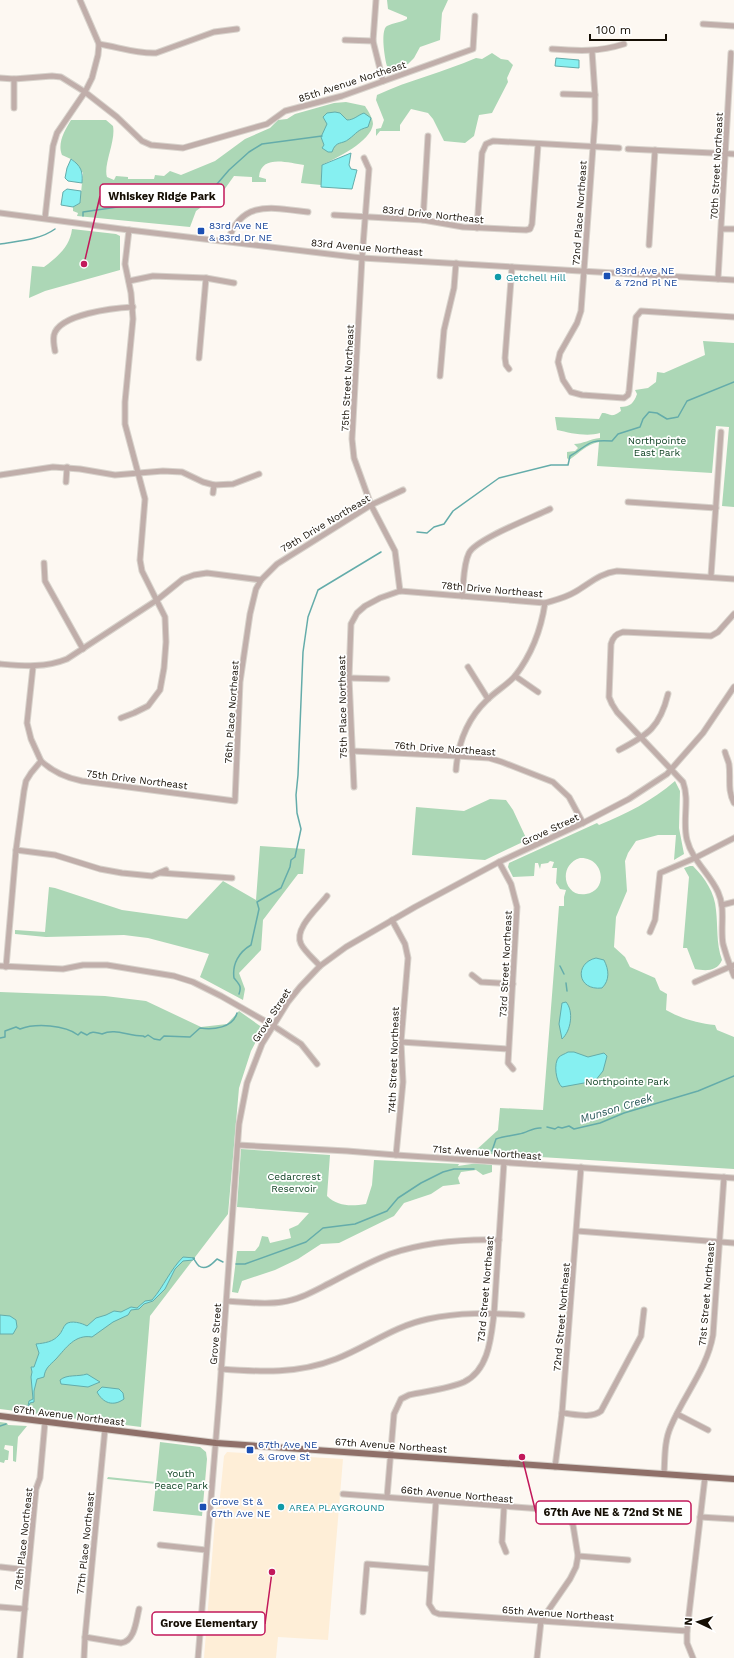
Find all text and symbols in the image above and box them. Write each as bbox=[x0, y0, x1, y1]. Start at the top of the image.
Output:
scale bar bbox=[590, 16, 666, 42]
text: 100 m bbox=[596, 23, 631, 37]
street label: 85th Avenue Northeast bbox=[297, 59, 408, 104]
street label: 70th Street Northeast bbox=[708, 111, 725, 220]
street label: 72nd Place Northeast bbox=[570, 159, 589, 266]
callout: Whiskey Ridge Park bbox=[100, 184, 224, 207]
text: Whiskey Ridge Park bbox=[108, 190, 216, 203]
street label: 83rd Drive Northeast bbox=[382, 204, 485, 225]
place label: 83rd Ave NE & 83rd Dr NE bbox=[209, 220, 272, 243]
marker: 83rd Ave NE & 83rd Dr NE bbox=[196, 226, 206, 236]
street label: 83rd Avenue Northeast bbox=[311, 237, 424, 258]
place label: 83rd Ave NE & 72nd Pl NE bbox=[615, 265, 678, 288]
marker: 83rd Ave NE & 72nd Pl NE bbox=[602, 271, 612, 281]
marker: Getchell Hill bbox=[493, 272, 503, 282]
place label: Getchell Hill bbox=[506, 272, 566, 283]
street label: 75th Street Northeast bbox=[339, 323, 356, 432]
park label: Northpointe East Park bbox=[628, 435, 686, 458]
street label: 79th Drive Northeast bbox=[279, 492, 373, 554]
street label: 78th Drive Northeast bbox=[441, 580, 544, 599]
street label: 75th Place Northeast bbox=[336, 655, 349, 759]
street label: 76th Place Northeast bbox=[222, 659, 241, 764]
street label: 76th Drive Northeast bbox=[394, 739, 497, 758]
street label: 75th Drive Northeast bbox=[86, 768, 189, 791]
street label: Grove Street bbox=[520, 811, 581, 847]
street label: 73rd Street Northeast bbox=[497, 910, 514, 1018]
street label: Grove Street bbox=[250, 986, 293, 1044]
street label: 74th Street Northeast bbox=[386, 1006, 401, 1114]
park label: Northpointe Park bbox=[585, 1076, 669, 1087]
water label: Munson Creek bbox=[579, 1091, 655, 1126]
street label: 71st Avenue Northeast bbox=[432, 1143, 543, 1162]
park label: Cedarcrest Reservoir bbox=[267, 1171, 321, 1194]
street label: 73rd Street Northeast bbox=[475, 1235, 496, 1343]
street label: 71st Street Northeast bbox=[696, 1241, 717, 1346]
street label: 72nd Street Northeast bbox=[551, 1261, 572, 1372]
street label: Grove Street bbox=[208, 1302, 223, 1365]
street label: 67th Avenue Northeast bbox=[13, 1403, 126, 1428]
street label: 67th Avenue Northeast bbox=[335, 1436, 448, 1455]
place label: 67th Ave NE & Grove St bbox=[258, 1439, 317, 1462]
marker: 67th Ave NE & Grove St bbox=[245, 1445, 255, 1455]
park label: Youth Peace Park bbox=[154, 1468, 208, 1491]
street label: 66th Avenue Northeast bbox=[400, 1484, 514, 1505]
street label: 78th Place Northeast bbox=[13, 1486, 34, 1591]
street label: 77th Place Northeast bbox=[75, 1490, 96, 1595]
place label: Grove St & 67th Ave NE bbox=[211, 1496, 270, 1519]
callout: 67th Ave NE & 72nd St NE bbox=[536, 1501, 691, 1524]
marker: Grove St & 67th Ave NE bbox=[198, 1502, 208, 1512]
marker: AREA PLAYGROUND bbox=[276, 1502, 286, 1512]
place label: AREA PLAYGROUND bbox=[289, 1502, 385, 1513]
text: 67th Ave NE & 72nd St NE bbox=[544, 1506, 682, 1519]
north arrow bbox=[678, 1602, 718, 1642]
street label: 65th Avenue Northeast bbox=[502, 1604, 615, 1623]
callout: Grove Elementary bbox=[152, 1612, 265, 1635]
text: Grove Elementary bbox=[160, 1617, 258, 1630]
text: N bbox=[682, 1617, 695, 1626]

